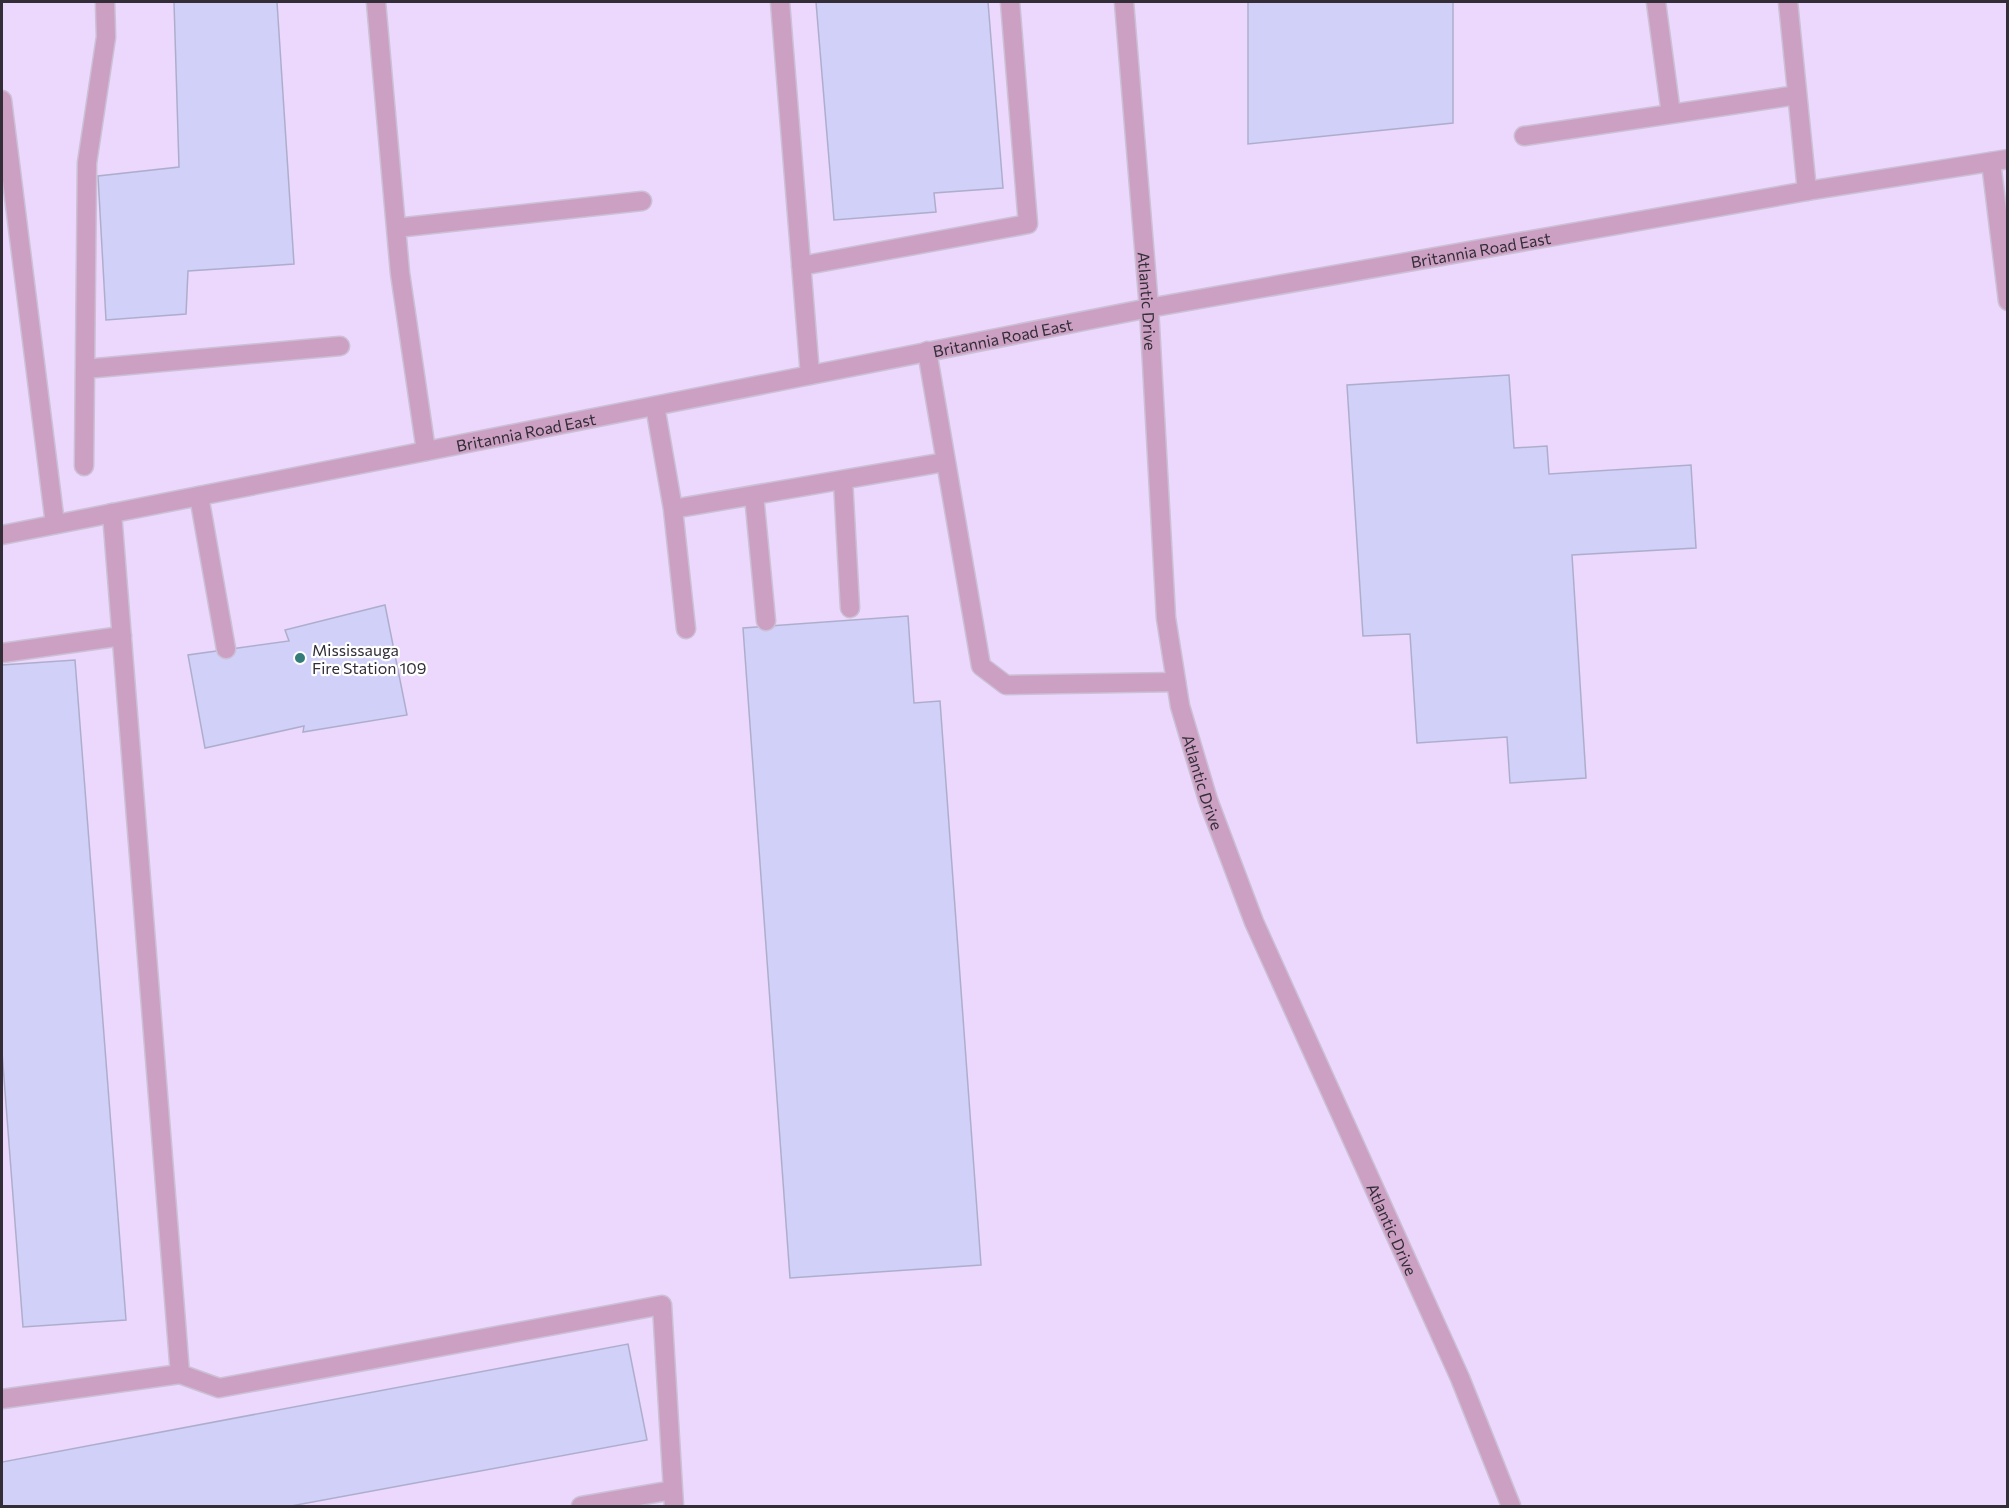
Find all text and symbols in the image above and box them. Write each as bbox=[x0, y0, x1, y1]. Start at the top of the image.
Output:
street label: Britannia Road East bbox=[1409, 227, 1552, 271]
street label: Atlantic Drive bbox=[1135, 251, 1161, 351]
street label: Britannia Road East bbox=[931, 314, 1074, 360]
street label: Britannia Road East bbox=[454, 408, 598, 454]
place label: Mississauga Fire Station 109 bbox=[312, 640, 427, 677]
marker: Mississauga Fire Station 109 bbox=[293, 651, 307, 665]
street label: Atlantic Drive bbox=[1179, 732, 1228, 832]
street label: Atlantic Drive bbox=[1364, 1180, 1422, 1278]

